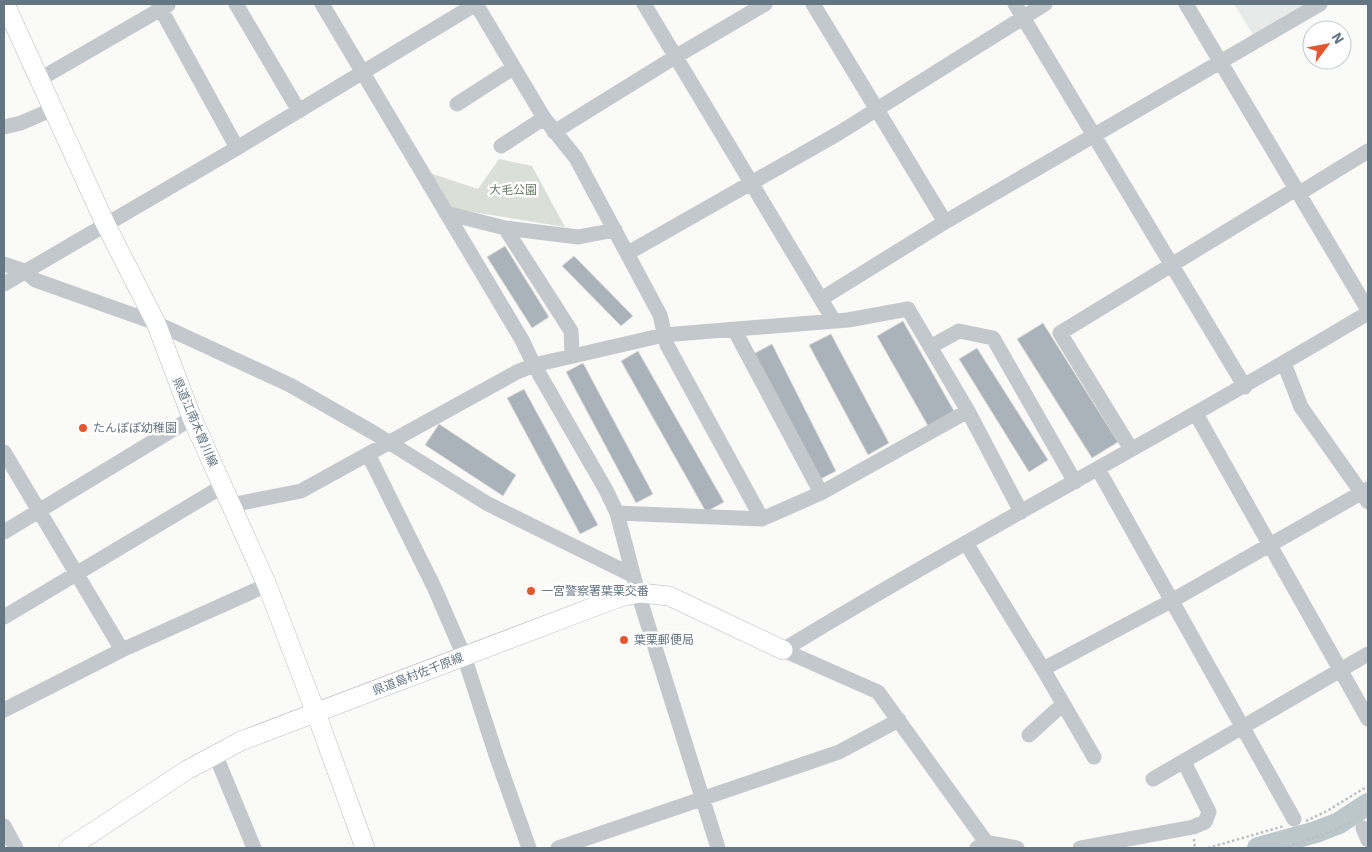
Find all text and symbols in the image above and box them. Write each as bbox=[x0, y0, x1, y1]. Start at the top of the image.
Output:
north arrow bbox=[1302, 20, 1352, 70]
text: N bbox=[1328, 29, 1348, 47]
park label: 大毛公園 bbox=[489, 182, 537, 197]
street label: 県道江南木曽川線 bbox=[170, 375, 221, 469]
place label: たんぽぽ幼稚園 bbox=[93, 420, 177, 435]
marker: たんぽぽ幼稚園 bbox=[77, 422, 89, 434]
place label: 一宮警察署葉栗交番 bbox=[541, 583, 649, 598]
marker: 一宮警察署葉栗交番 bbox=[525, 585, 537, 597]
place label: 葉栗郵便局 bbox=[634, 632, 694, 647]
marker: 葉栗郵便局 bbox=[618, 634, 630, 646]
street label: 県道島村佐千原線 bbox=[370, 649, 465, 698]

